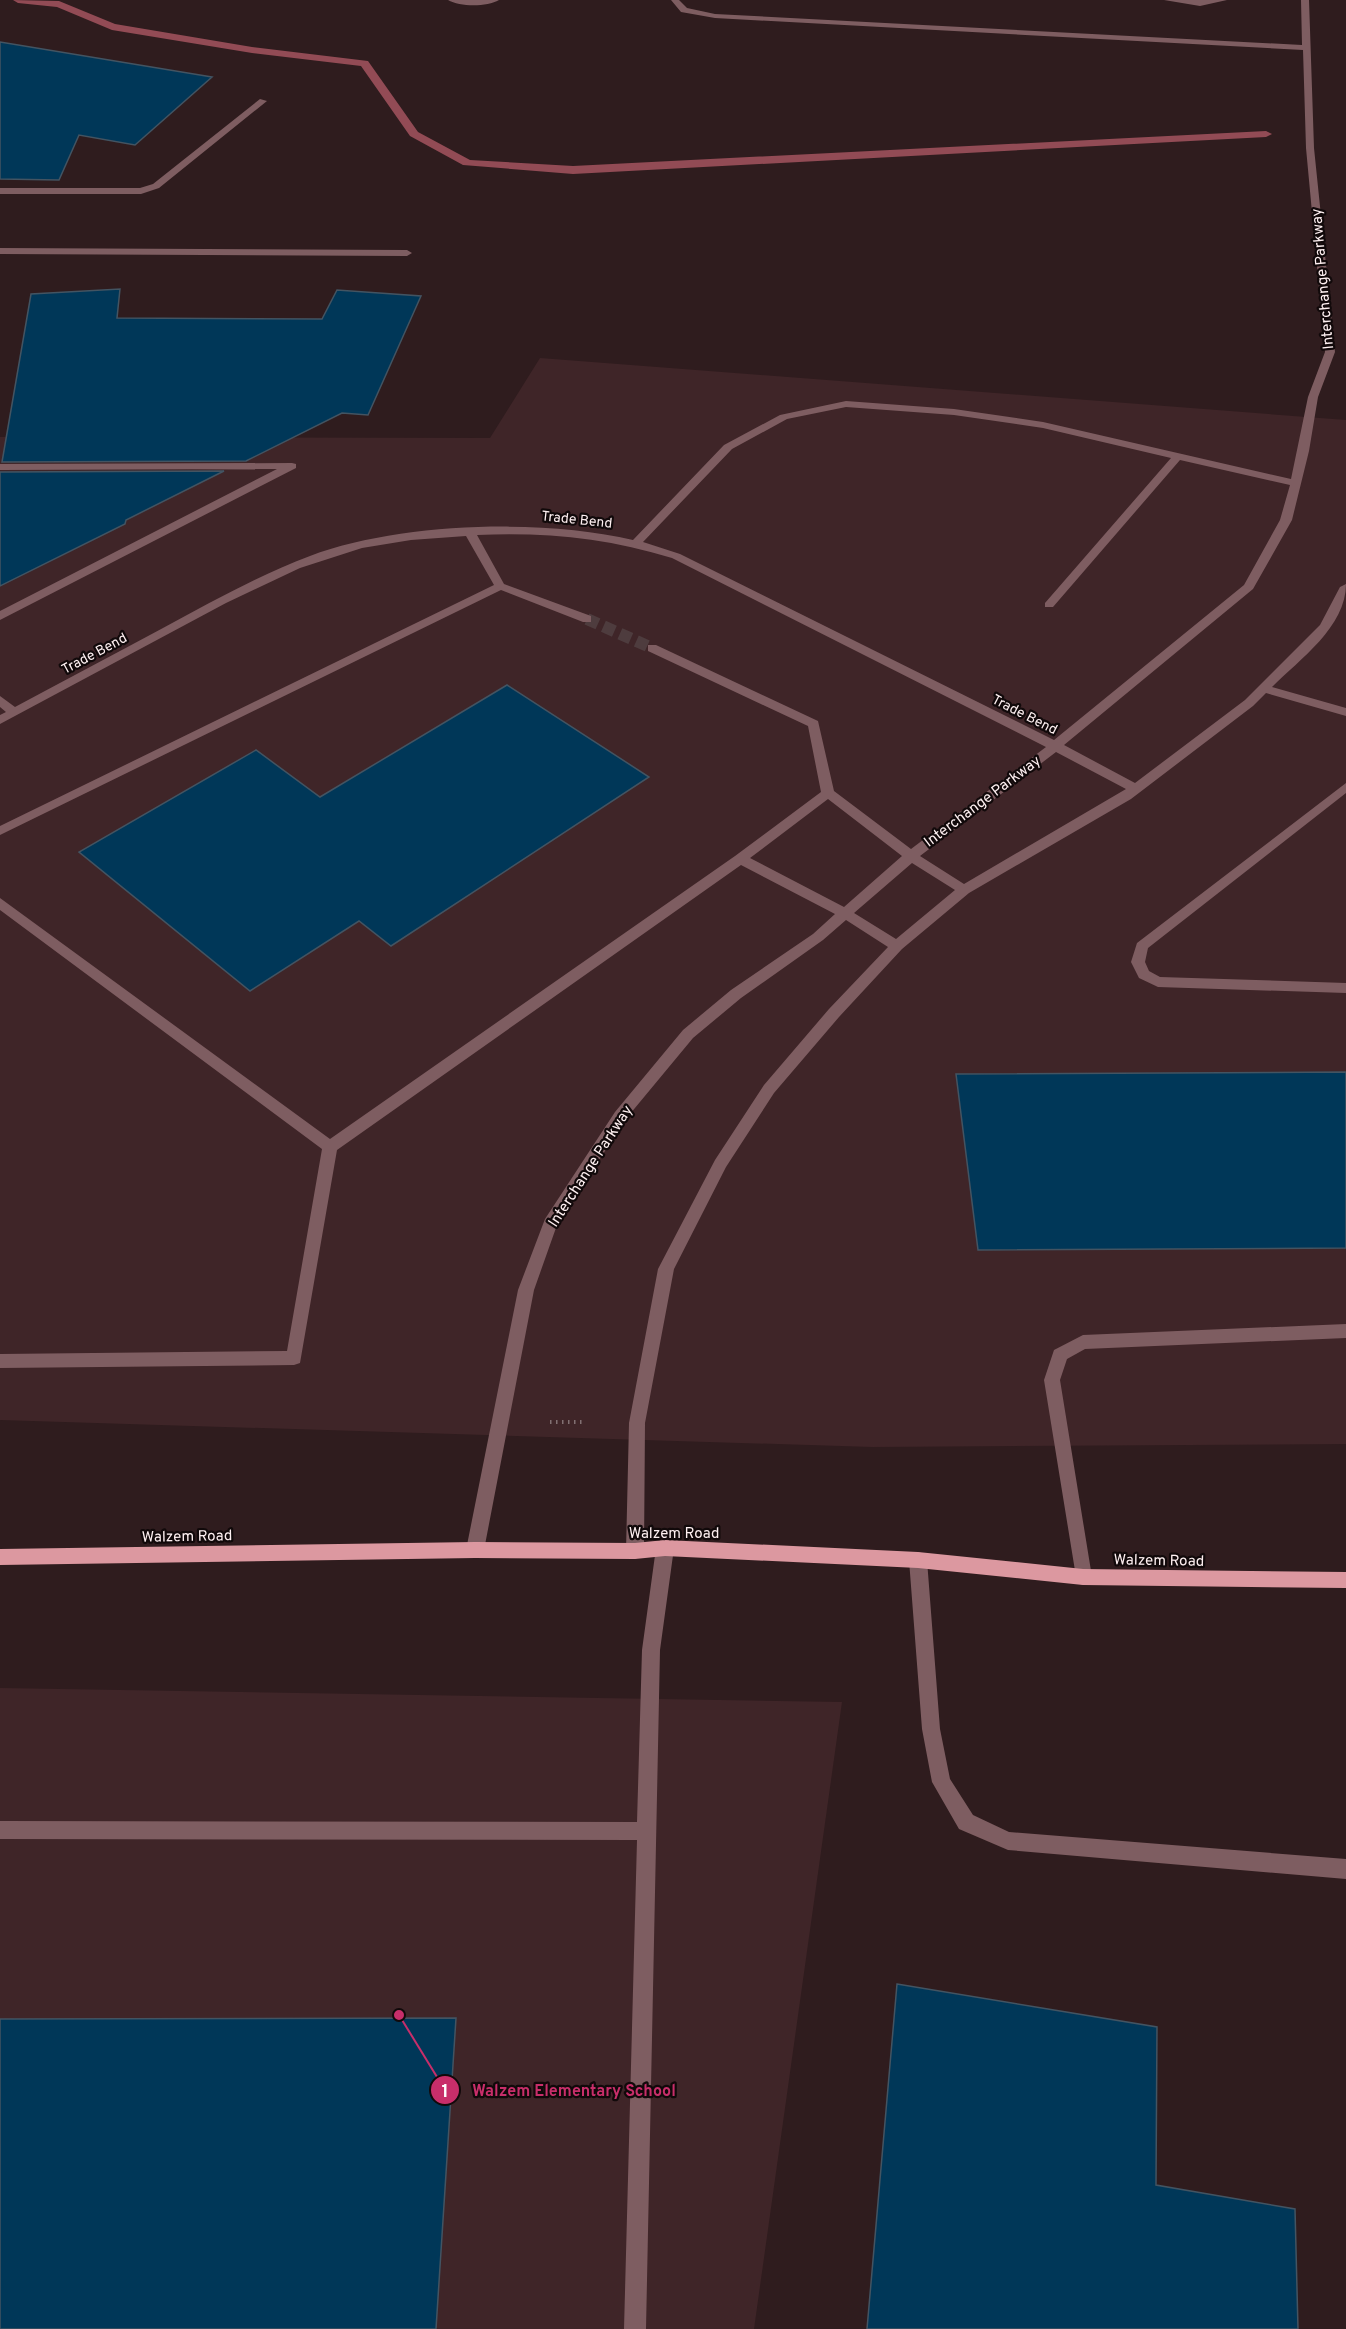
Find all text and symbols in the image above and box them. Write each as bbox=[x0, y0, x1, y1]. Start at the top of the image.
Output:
street label: Interchange Parkway bbox=[1308, 208, 1339, 350]
street label: Trade Bend bbox=[540, 508, 613, 533]
street label: Trade Bend bbox=[59, 630, 130, 679]
street label: Trade Bend bbox=[989, 692, 1060, 739]
street label: Interchange Parkway bbox=[921, 752, 1045, 852]
street label: Interchange Parkway bbox=[545, 1102, 638, 1231]
street label: Walzem Road bbox=[629, 1525, 719, 1544]
street label: Walzem Road bbox=[142, 1527, 233, 1548]
street label: Walzem Road bbox=[1113, 1551, 1204, 1572]
callout: Walzem Elementary School bbox=[430, 2073, 687, 2107]
text: 1 bbox=[441, 2081, 449, 2104]
text: Walzem Elementary School bbox=[472, 2082, 676, 2102]

